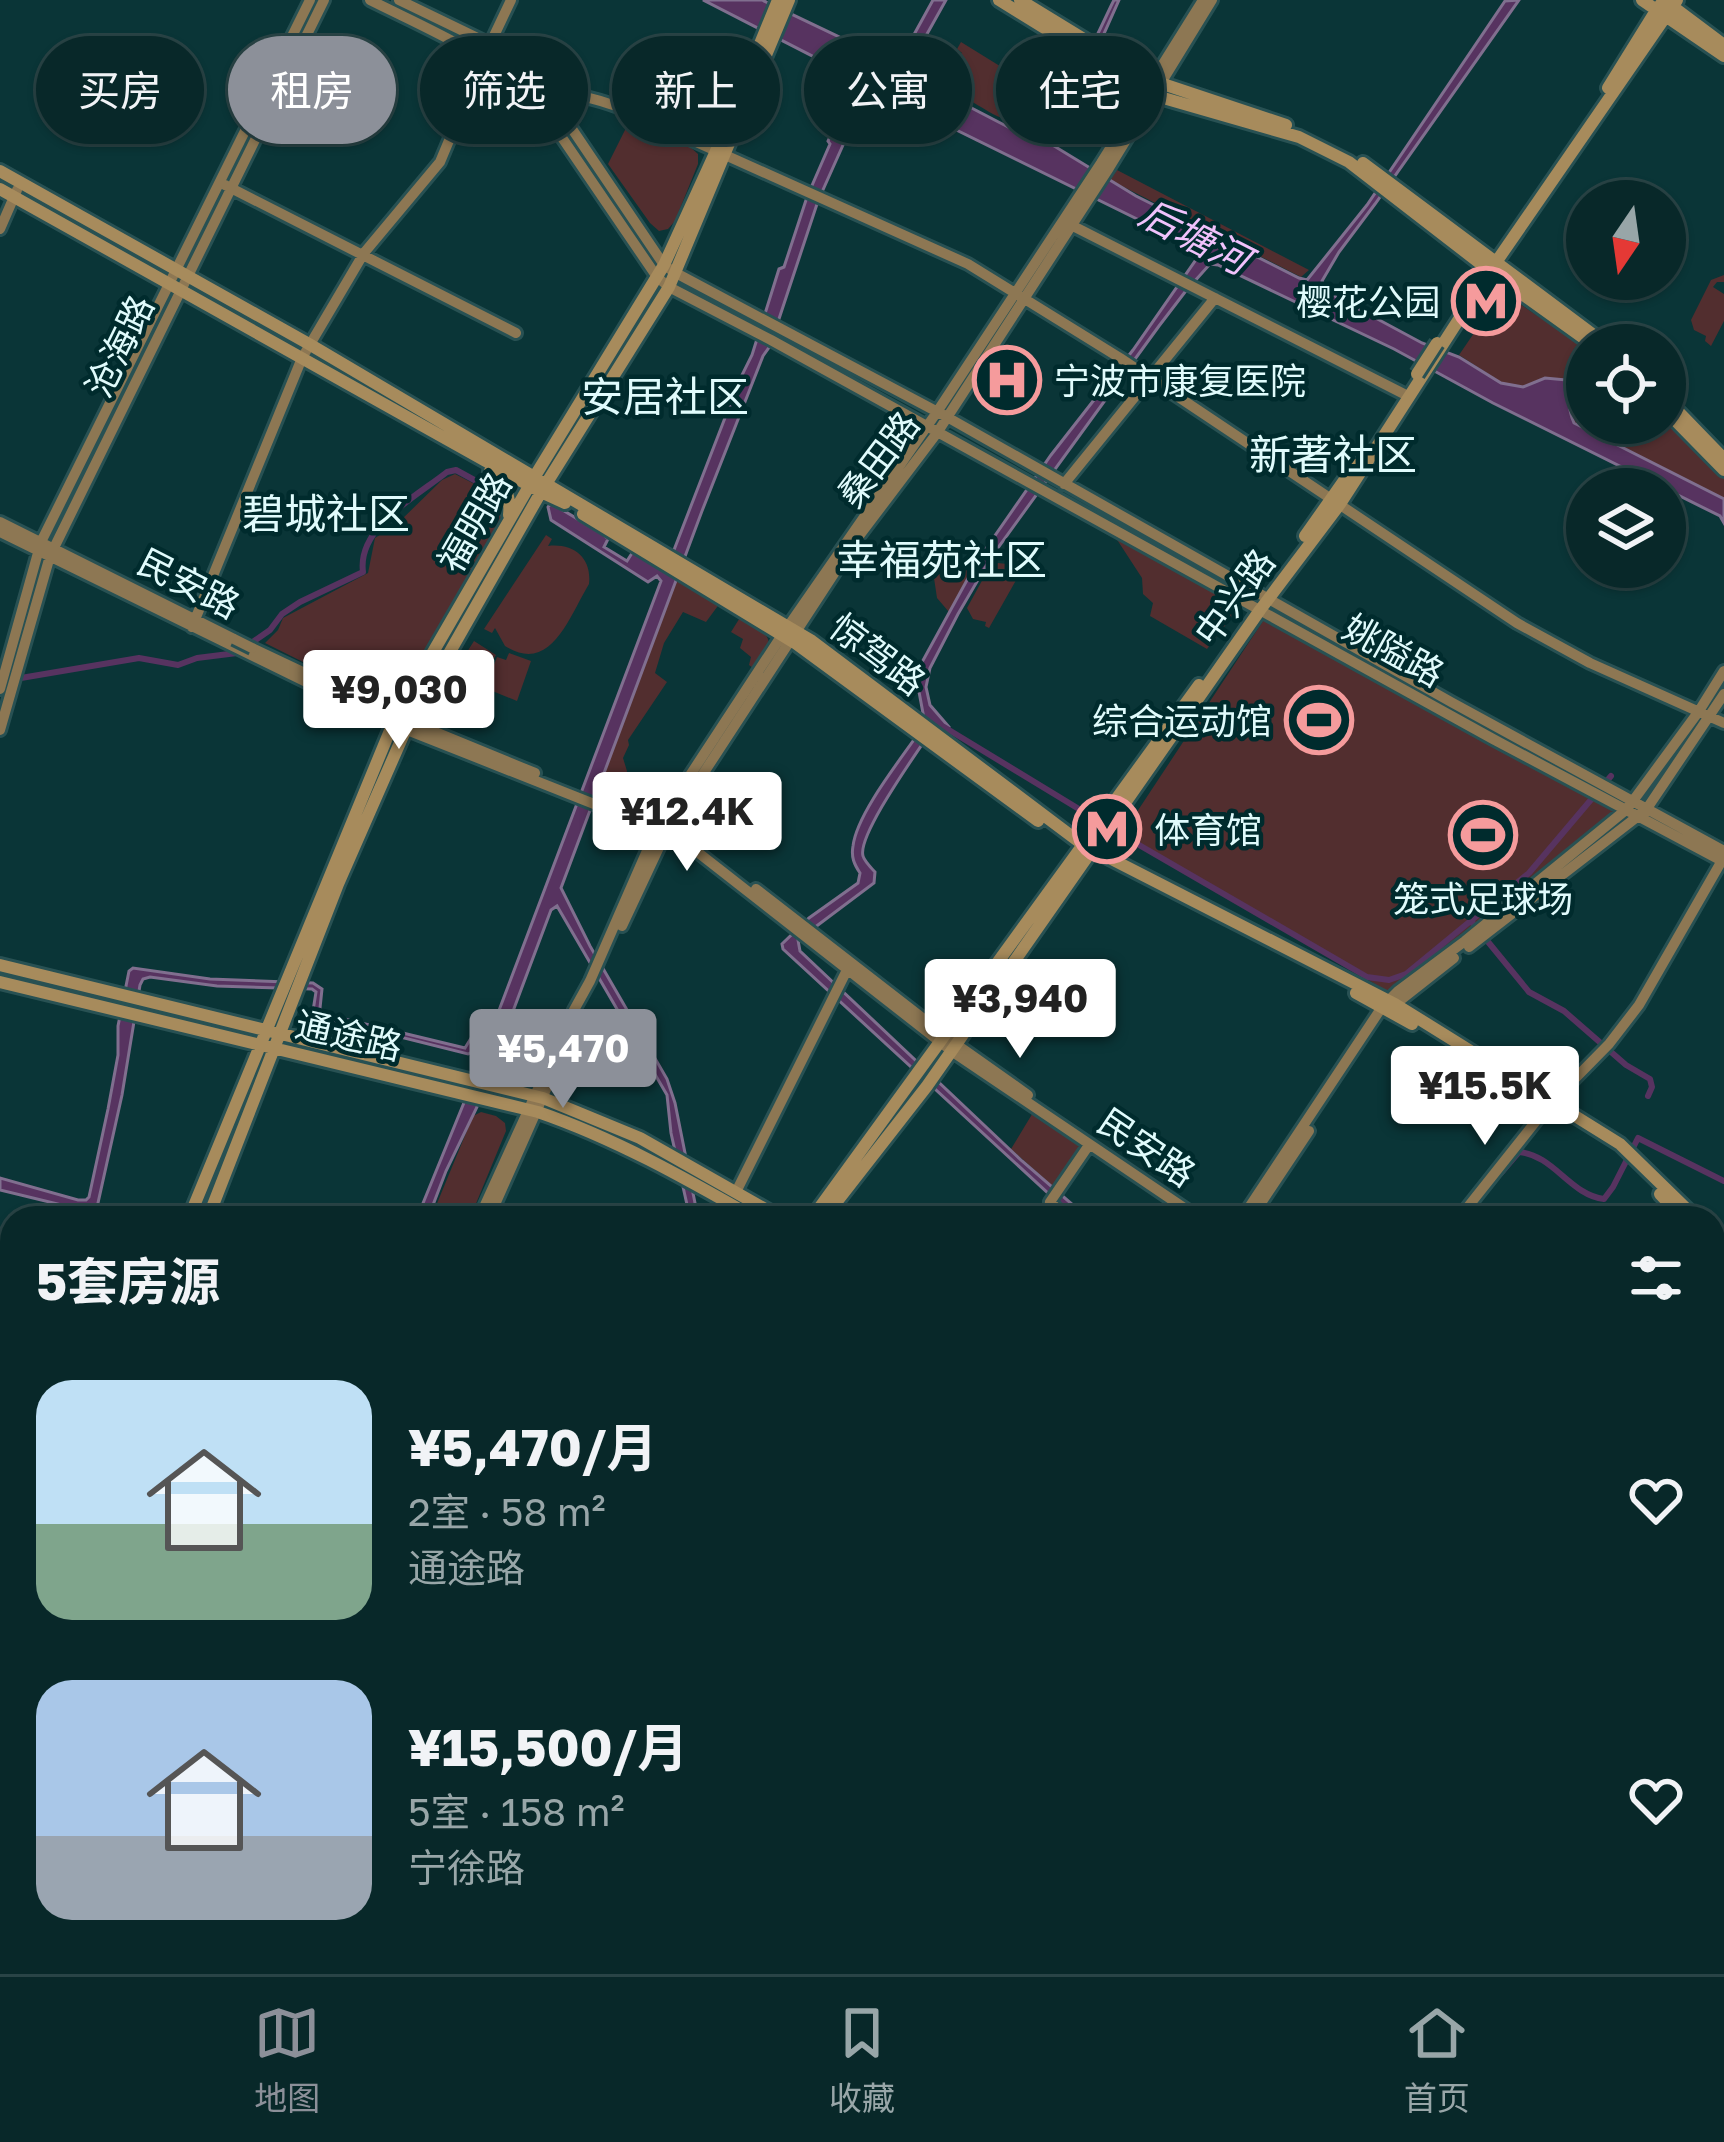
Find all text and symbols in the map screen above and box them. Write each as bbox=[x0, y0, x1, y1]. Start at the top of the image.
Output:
chip: 买房 bbox=[36, 36, 204, 144]
chip: 租房 bbox=[228, 36, 396, 144]
chip: 筛选 bbox=[420, 36, 588, 144]
chip: 新上 bbox=[612, 36, 780, 144]
chip: 公寓 bbox=[804, 36, 972, 144]
chip: 住宅 bbox=[996, 36, 1164, 144]
north arrow bbox=[1566, 180, 1686, 300]
map controls bbox=[1566, 180, 1686, 588]
water label: 后塘河 bbox=[1132, 188, 1264, 287]
metro station icon: 樱花公园 bbox=[1451, 266, 1521, 336]
place label: 樱花公园 bbox=[1296, 280, 1440, 323]
street label: 沧海路 bbox=[76, 288, 162, 404]
button: locate bbox=[1566, 324, 1686, 444]
hospital icon: 宁波市康复医院 bbox=[972, 345, 1042, 415]
place label: 宁波市康复医院 bbox=[1054, 359, 1306, 402]
district label: 安居社区 bbox=[581, 371, 749, 421]
street label: 桑田路 bbox=[828, 403, 928, 515]
district label: 新著社区 bbox=[1249, 429, 1417, 479]
street label: 福明路 bbox=[428, 464, 520, 580]
button: layers bbox=[1566, 468, 1686, 588]
district label: 碧城社区 bbox=[242, 488, 410, 538]
district label: 幸福苑社区 bbox=[837, 534, 1047, 584]
street label: 民安路 bbox=[131, 539, 247, 627]
street label: 中兴路 bbox=[1185, 541, 1283, 653]
street label: 惊驾路 bbox=[822, 604, 934, 704]
street label: 姚隘路 bbox=[1336, 605, 1452, 695]
pin: ¥9,030 bbox=[301, 650, 497, 752]
text: ¥9,030 bbox=[330, 665, 468, 712]
sports icon: 综合运动馆 bbox=[1284, 685, 1354, 755]
place label: 综合运动馆 bbox=[1092, 699, 1272, 742]
pin: ¥12.4K bbox=[589, 772, 785, 874]
text: ¥12.4K bbox=[620, 787, 754, 834]
metro station icon: 体育馆 bbox=[1072, 794, 1142, 864]
sports icon: 笼式足球场 bbox=[1448, 800, 1518, 870]
place label: 体育馆 bbox=[1154, 808, 1262, 851]
place label: 笼式足球场 bbox=[1393, 877, 1573, 920]
pin: ¥3,940 bbox=[922, 959, 1118, 1061]
text: ¥3,940 bbox=[952, 974, 1088, 1021]
street label: 通途路 bbox=[292, 1002, 406, 1068]
pin: ¥5,470 bbox=[465, 1009, 661, 1111]
text: ¥5,470 bbox=[497, 1024, 630, 1071]
pin: ¥15.5K bbox=[1387, 1046, 1583, 1148]
text: ¥15.5K bbox=[1418, 1061, 1552, 1108]
street label: 民安路 bbox=[1090, 1099, 1204, 1195]
icon: filters bbox=[1623, 1245, 1689, 1311]
text: 5套房源 bbox=[36, 1250, 220, 1311]
text: ¥5,470/月 bbox=[408, 1416, 657, 1477]
icon: home bbox=[132, 1428, 276, 1572]
icon: heart bbox=[1623, 1467, 1689, 1533]
text: 2室 · 58 m² bbox=[408, 1488, 606, 1535]
text: 通途路 bbox=[408, 1544, 525, 1591]
text: ¥15,500/月 bbox=[408, 1716, 688, 1777]
icon: home bbox=[132, 1728, 276, 1872]
icon: heart bbox=[1623, 1767, 1689, 1833]
text: 5室 · 158 m² bbox=[408, 1788, 624, 1835]
text: 宁徐路 bbox=[408, 1844, 525, 1891]
tab: 地图 bbox=[254, 2000, 320, 2120]
tab: 收藏 bbox=[829, 2000, 895, 2120]
tab: 首页 bbox=[1404, 2000, 1470, 2120]

